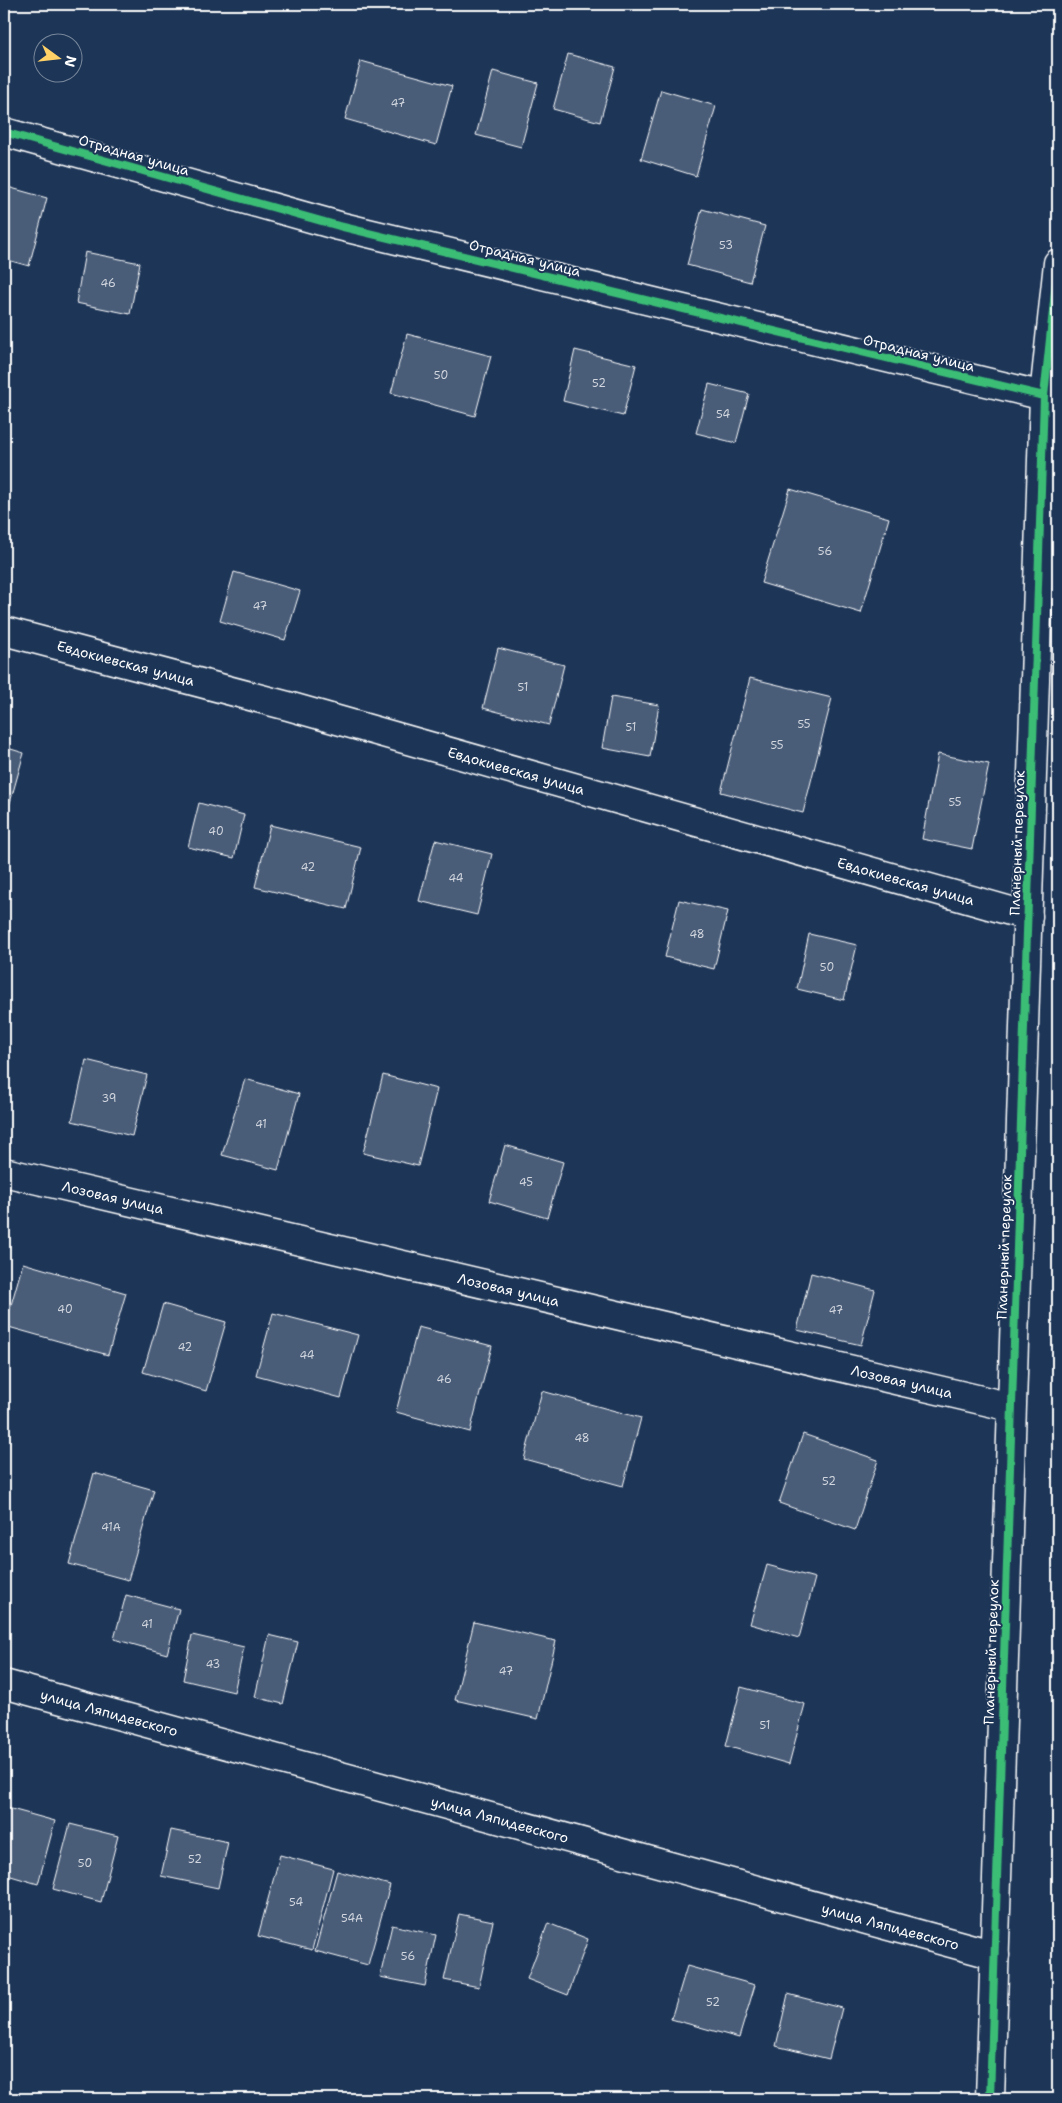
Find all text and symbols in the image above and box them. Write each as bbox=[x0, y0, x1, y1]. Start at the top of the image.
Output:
north arrow bbox=[32, 32, 82, 82]
text: N bbox=[60, 54, 81, 69]
house number: 47 bbox=[391, 96, 406, 111]
street label: Отрадная улица bbox=[77, 131, 192, 180]
street label: Отрадная улица bbox=[467, 235, 583, 281]
house number: 53 bbox=[719, 238, 733, 253]
house number: 46 bbox=[100, 276, 116, 291]
street label: Отрадная улица bbox=[861, 330, 977, 376]
house number: 50 bbox=[434, 368, 448, 383]
house number: 52 bbox=[592, 376, 606, 391]
house number: 54 bbox=[716, 407, 730, 422]
house number: 56 bbox=[818, 544, 832, 559]
house number: 47 bbox=[253, 599, 268, 614]
street label: Евдокиевская улица bbox=[55, 636, 197, 690]
house number: 51 bbox=[518, 680, 528, 695]
house number: 55 bbox=[797, 717, 811, 732]
house number: 51 bbox=[626, 720, 636, 735]
house number: 55 bbox=[770, 738, 784, 753]
street label: Евдокиевская улица bbox=[446, 743, 587, 799]
street label: Планерный переулок bbox=[1005, 770, 1029, 916]
house number: 55 bbox=[948, 795, 962, 810]
house number: 40 bbox=[208, 824, 224, 839]
street label: Евдокиевская улица bbox=[835, 853, 977, 909]
house number: 42 bbox=[301, 860, 315, 875]
house number: 44 bbox=[448, 871, 464, 886]
house number: 48 bbox=[689, 927, 705, 942]
house number: 50 bbox=[820, 960, 834, 975]
house number: 39 bbox=[102, 1091, 116, 1106]
house number: 41 bbox=[255, 1117, 267, 1132]
street label: Планерный переулок bbox=[992, 1174, 1016, 1320]
house number: 45 bbox=[519, 1175, 533, 1190]
street label: Лозовая улица bbox=[60, 1177, 166, 1218]
street label: Лозовая улица bbox=[456, 1269, 561, 1310]
house number: 40 bbox=[57, 1302, 73, 1317]
house number: 47 bbox=[829, 1303, 844, 1318]
house number: 42 bbox=[178, 1340, 192, 1355]
house number: 44 bbox=[299, 1348, 315, 1363]
street label: Лозовая улица bbox=[849, 1361, 955, 1402]
house number: 46 bbox=[436, 1372, 452, 1387]
house number: 48 bbox=[574, 1431, 590, 1446]
house number: 52 bbox=[822, 1474, 836, 1489]
house number: 41А bbox=[101, 1520, 121, 1535]
street label: Планерный переулок bbox=[979, 1579, 1003, 1725]
house number: 41 bbox=[141, 1617, 153, 1632]
house number: 43 bbox=[206, 1657, 220, 1672]
house number: 47 bbox=[499, 1664, 514, 1679]
street label: улица Ляпидевского bbox=[38, 1685, 180, 1740]
house number: 51 bbox=[760, 1718, 770, 1733]
street label: улица Ляпидевского bbox=[429, 1792, 571, 1847]
house number: 52 bbox=[188, 1852, 202, 1867]
house number: 50 bbox=[78, 1856, 92, 1871]
house number: 54 bbox=[289, 1895, 303, 1910]
street label: улица Ляпидевского bbox=[820, 1899, 961, 1954]
house number: 54А bbox=[341, 1911, 363, 1926]
house number: 56 bbox=[401, 1949, 415, 1964]
house number: 52 bbox=[706, 1995, 720, 2010]

